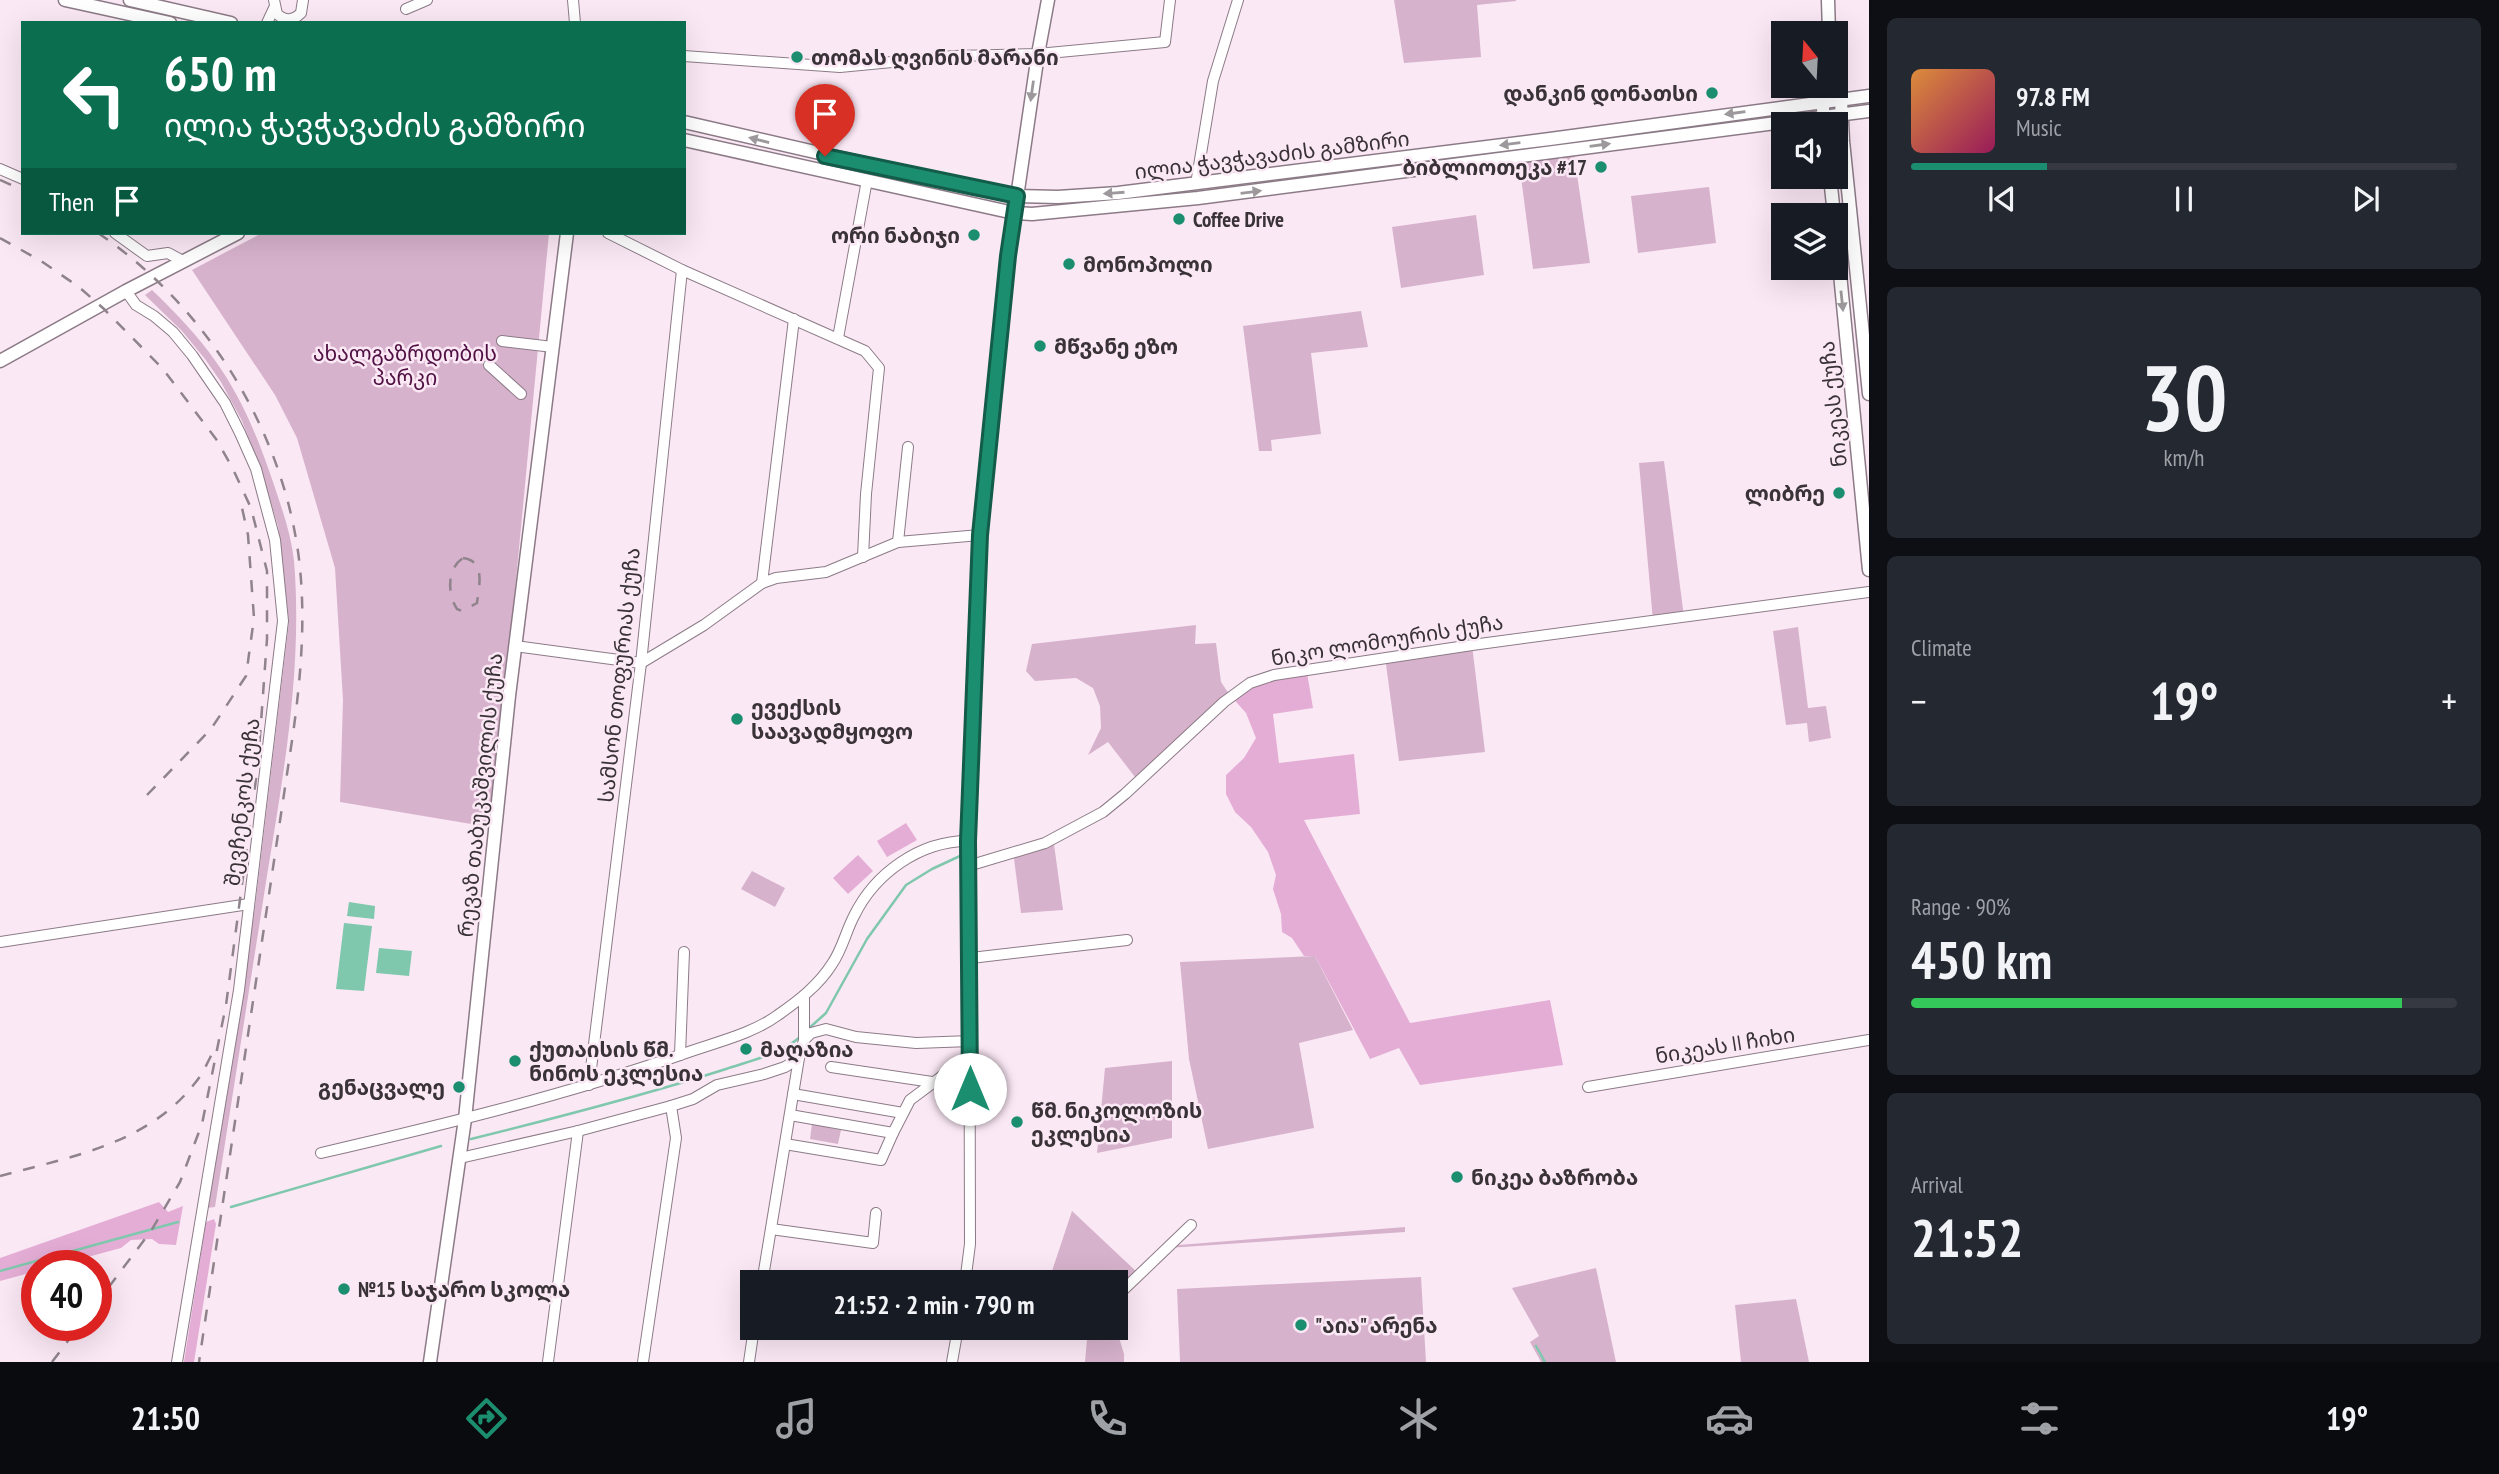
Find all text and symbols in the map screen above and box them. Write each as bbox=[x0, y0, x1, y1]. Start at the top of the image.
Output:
north arrow bbox=[1771, 21, 1848, 98]
map controls bbox=[1771, 21, 1848, 280]
text: 650 m bbox=[164, 41, 277, 105]
place label: თომას ღვინის მარანი bbox=[811, 44, 1059, 71]
icon: left bbox=[49, 49, 140, 140]
marker: თომას ღვინის მარანი bbox=[789, 49, 805, 65]
one-way arrow bbox=[1027, 80, 1038, 102]
place label: დანკინ დონათსი bbox=[1503, 80, 1698, 107]
text: 97.8 FM bbox=[2016, 80, 2090, 113]
pin bbox=[795, 84, 855, 156]
marker: დანკინ დონათსი bbox=[1704, 85, 1720, 101]
icon: arrive bbox=[806, 95, 844, 133]
text: ილია ჭავჭავაძის გამზირი bbox=[164, 104, 586, 146]
one-way arrow bbox=[1724, 108, 1746, 119]
button: sound bbox=[1771, 112, 1848, 189]
text: Music bbox=[2016, 113, 2062, 142]
street label: ილია ჭავჭავაძის გამზირი bbox=[1133, 125, 1411, 185]
one-way arrow bbox=[748, 134, 770, 145]
one-way arrow bbox=[1499, 139, 1521, 150]
one-way arrow bbox=[1589, 139, 1611, 150]
place label: ბიბლიოთეკა #17 bbox=[1402, 154, 1587, 181]
marker: ბიბლიოთეკა #17 bbox=[1593, 159, 1609, 175]
icon: previous bbox=[1983, 180, 2021, 218]
icon: pause bbox=[2165, 180, 2203, 218]
icon: next bbox=[2347, 180, 2385, 218]
icon: arrive bbox=[108, 182, 146, 220]
text: Then bbox=[49, 185, 94, 218]
one-way arrow bbox=[1240, 186, 1262, 197]
one-way arrow bbox=[1103, 188, 1125, 199]
button: layers bbox=[1771, 203, 1848, 280]
place label: Coffee Drive bbox=[1193, 206, 1284, 233]
marker: Coffee Drive bbox=[1171, 211, 1187, 227]
place label: ორი ნაბიჯი bbox=[831, 222, 960, 249]
marker: ორი ნაბიჯი bbox=[966, 227, 982, 243]
place label: მონოპოლი bbox=[1083, 251, 1213, 278]
marker: მონოპოლი bbox=[1061, 256, 1077, 272]
one-way arrow bbox=[1837, 291, 1848, 313]
place label: მწვანე ეზო bbox=[1054, 333, 1178, 360]
marker: მწვანე ეზო bbox=[1032, 338, 1048, 354]
text: 30 bbox=[2141, 338, 2228, 456]
park label: ახალგაზრდობის პარკი bbox=[313, 340, 497, 391]
street label: ნიკეას ქუჩა bbox=[1813, 340, 1853, 468]
text: km/h bbox=[2164, 443, 2204, 472]
place label: ლიბრე bbox=[1745, 480, 1825, 507]
marker: ლიბრე bbox=[1831, 485, 1847, 501]
street label: სამსონ თოფურიას ქუჩა bbox=[592, 546, 646, 804]
street label: ნიკო ლომოურის ქუჩა bbox=[1269, 608, 1505, 672]
text: Climate bbox=[1911, 633, 1972, 662]
street label: რევაზ თაბუკაშვილის ქუჩა bbox=[452, 652, 508, 938]
text: 19° bbox=[2150, 667, 2218, 734]
text: − bbox=[1911, 676, 1927, 725]
text: + bbox=[2441, 676, 2457, 725]
place label: ევექსის საავადმყოფო bbox=[751, 694, 913, 745]
marker: ევექსის საავადმყოფო bbox=[729, 711, 745, 727]
street label: შევჩენკოს ქუჩა bbox=[218, 716, 266, 888]
text: Range · 90% bbox=[1911, 892, 2011, 921]
text: 450 km bbox=[1911, 926, 2052, 993]
street label: ნიკეას II ჩიხი bbox=[1653, 1021, 1797, 1069]
place label: ქუთაისის წმ. ნინოს ეკლესია bbox=[529, 1036, 703, 1087]
place label: მაღაზია bbox=[760, 1036, 854, 1063]
marker: მაღაზია bbox=[738, 1041, 754, 1057]
position arrow bbox=[933, 1052, 1007, 1126]
marker: ქუთაისის წმ. ნინოს ეკლესია bbox=[507, 1053, 523, 1069]
place label: გენაცვალე bbox=[318, 1074, 445, 1101]
marker: გენაცვალე bbox=[451, 1079, 467, 1095]
place label: წმ. ნიკოლოზის ეკლესია bbox=[1031, 1097, 1202, 1148]
marker: წმ. ნიკოლოზის ეკლესია bbox=[1009, 1114, 1025, 1130]
place label: ნიკეა ბაზრობა bbox=[1471, 1164, 1638, 1191]
marker: ნიკეა ბაზრობა bbox=[1449, 1169, 1465, 1185]
text: Arrival bbox=[1911, 1170, 1963, 1199]
text: 21:52 bbox=[1911, 1204, 2023, 1271]
speed limit sign: 40 bbox=[21, 1250, 112, 1341]
place label: №15 საჯარო სკოლა bbox=[358, 1276, 570, 1303]
marker: №15 საჯარო სკოლა bbox=[336, 1281, 352, 1297]
text: 21:52 · 2 min · 790 m bbox=[834, 1288, 1034, 1321]
place label: "აია" არენა bbox=[1315, 1312, 1438, 1339]
marker: "აია" არენა bbox=[1293, 1317, 1309, 1333]
icon: directions bbox=[462, 1394, 511, 1443]
icon: music bbox=[772, 1394, 821, 1443]
icon: phone bbox=[1083, 1394, 1132, 1443]
icon: climate bbox=[1394, 1394, 1443, 1443]
icon: car bbox=[1705, 1394, 1754, 1443]
icon: filters bbox=[2015, 1394, 2064, 1443]
text: 21:50 bbox=[131, 1397, 200, 1439]
text: 19° bbox=[2326, 1397, 2368, 1439]

